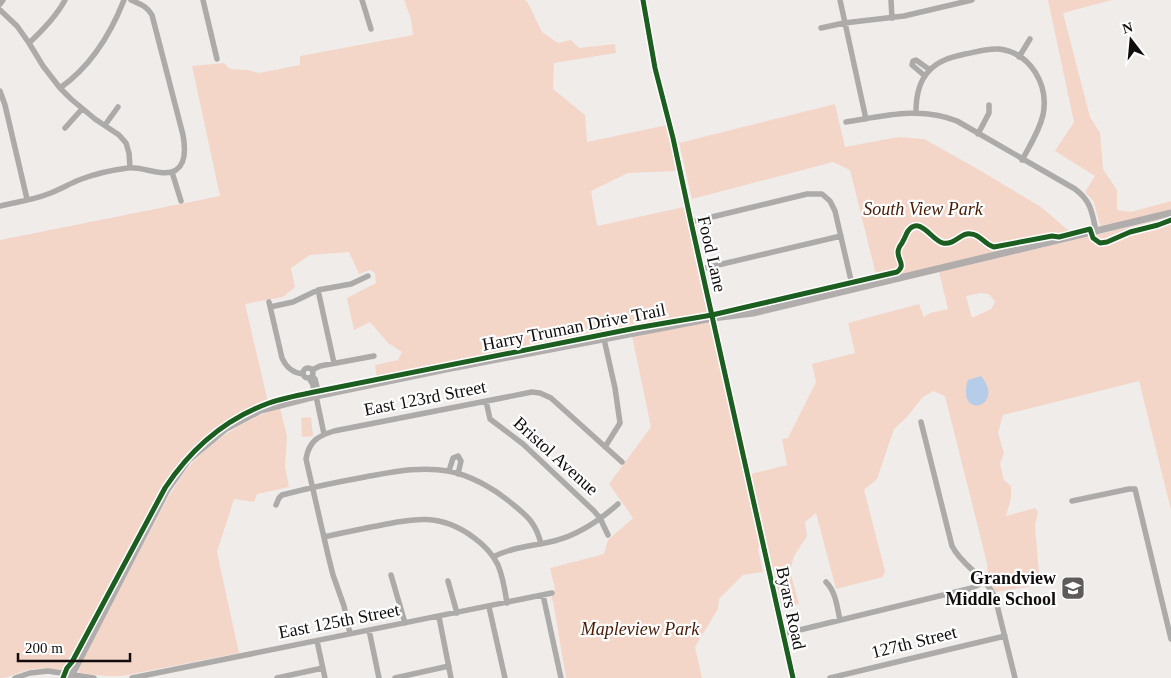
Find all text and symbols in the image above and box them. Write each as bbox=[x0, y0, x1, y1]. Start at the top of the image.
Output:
north arrow bbox=[1106, 15, 1156, 65]
text: N bbox=[1121, 19, 1134, 37]
park label: South View Park bbox=[863, 199, 984, 219]
street label: Food Lane bbox=[694, 214, 730, 294]
street label: Harry Truman Drive Trail bbox=[481, 299, 667, 355]
street label: East 123rd Street bbox=[362, 376, 488, 420]
street label: Bristol Avenue bbox=[509, 413, 603, 499]
street label: Byars Road bbox=[772, 565, 810, 651]
place label: Grandview Middle School bbox=[945, 568, 1056, 609]
school or university icon: Grandview Middle School bbox=[1060, 575, 1086, 601]
street label: East 125th Street bbox=[277, 599, 401, 643]
park label: Mapleview Park bbox=[580, 619, 700, 639]
street label: 127th Street bbox=[869, 622, 959, 662]
scale bar bbox=[18, 630, 130, 662]
text: 200 m bbox=[25, 640, 63, 656]

